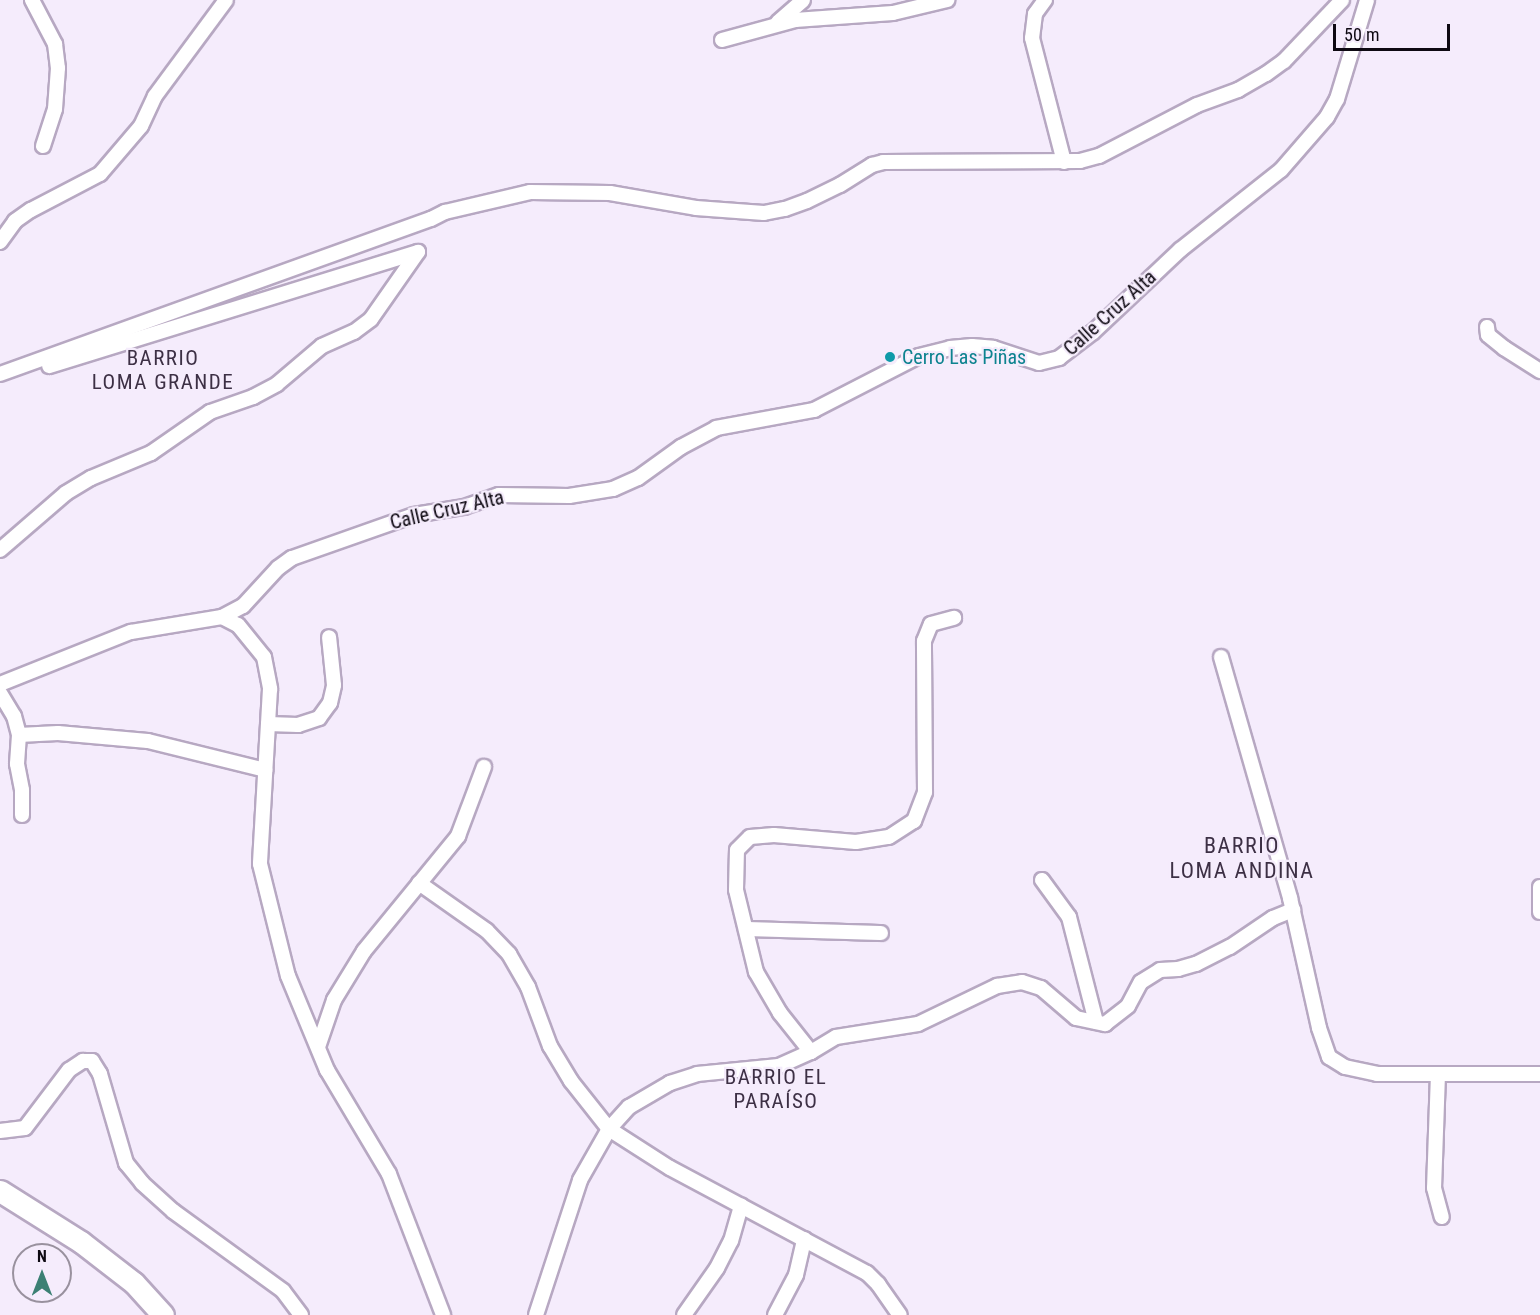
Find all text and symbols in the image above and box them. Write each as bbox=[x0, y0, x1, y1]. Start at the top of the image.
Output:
scale bar bbox=[1336, 12, 1453, 50]
text: 50 m bbox=[1344, 24, 1379, 45]
street label: Calle Cruz Alta bbox=[1059, 265, 1161, 361]
district label: BARRIO LOMA GRANDE bbox=[92, 345, 234, 395]
place label: Cerro Las Piñas bbox=[902, 345, 1026, 369]
marker: Cerro Las Piñas bbox=[883, 350, 897, 364]
street label: Calle Cruz Alta bbox=[388, 485, 506, 535]
district label: BARRIO LOMA ANDINA bbox=[1170, 832, 1314, 884]
district label: BARRIO EL PARAÍSO bbox=[725, 1064, 827, 1114]
north arrow bbox=[12, 1243, 72, 1303]
text: N bbox=[37, 1247, 47, 1266]

